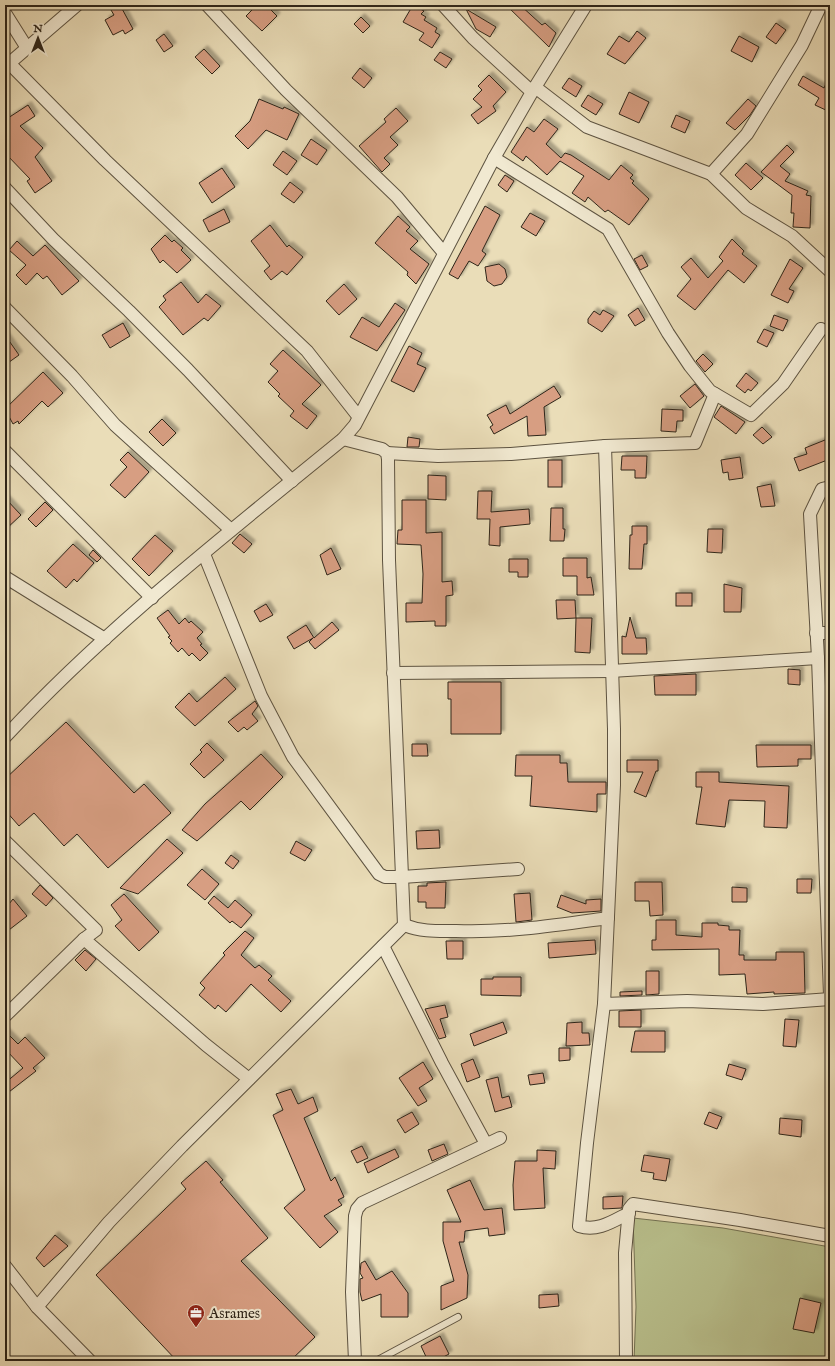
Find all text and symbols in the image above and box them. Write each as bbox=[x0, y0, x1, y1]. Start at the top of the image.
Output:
north arrow bbox=[18, 18, 58, 58]
text: N bbox=[32, 22, 43, 36]
office icon: Asrames bbox=[186, 1303, 206, 1328]
place label: Asrames bbox=[208, 1304, 260, 1323]

